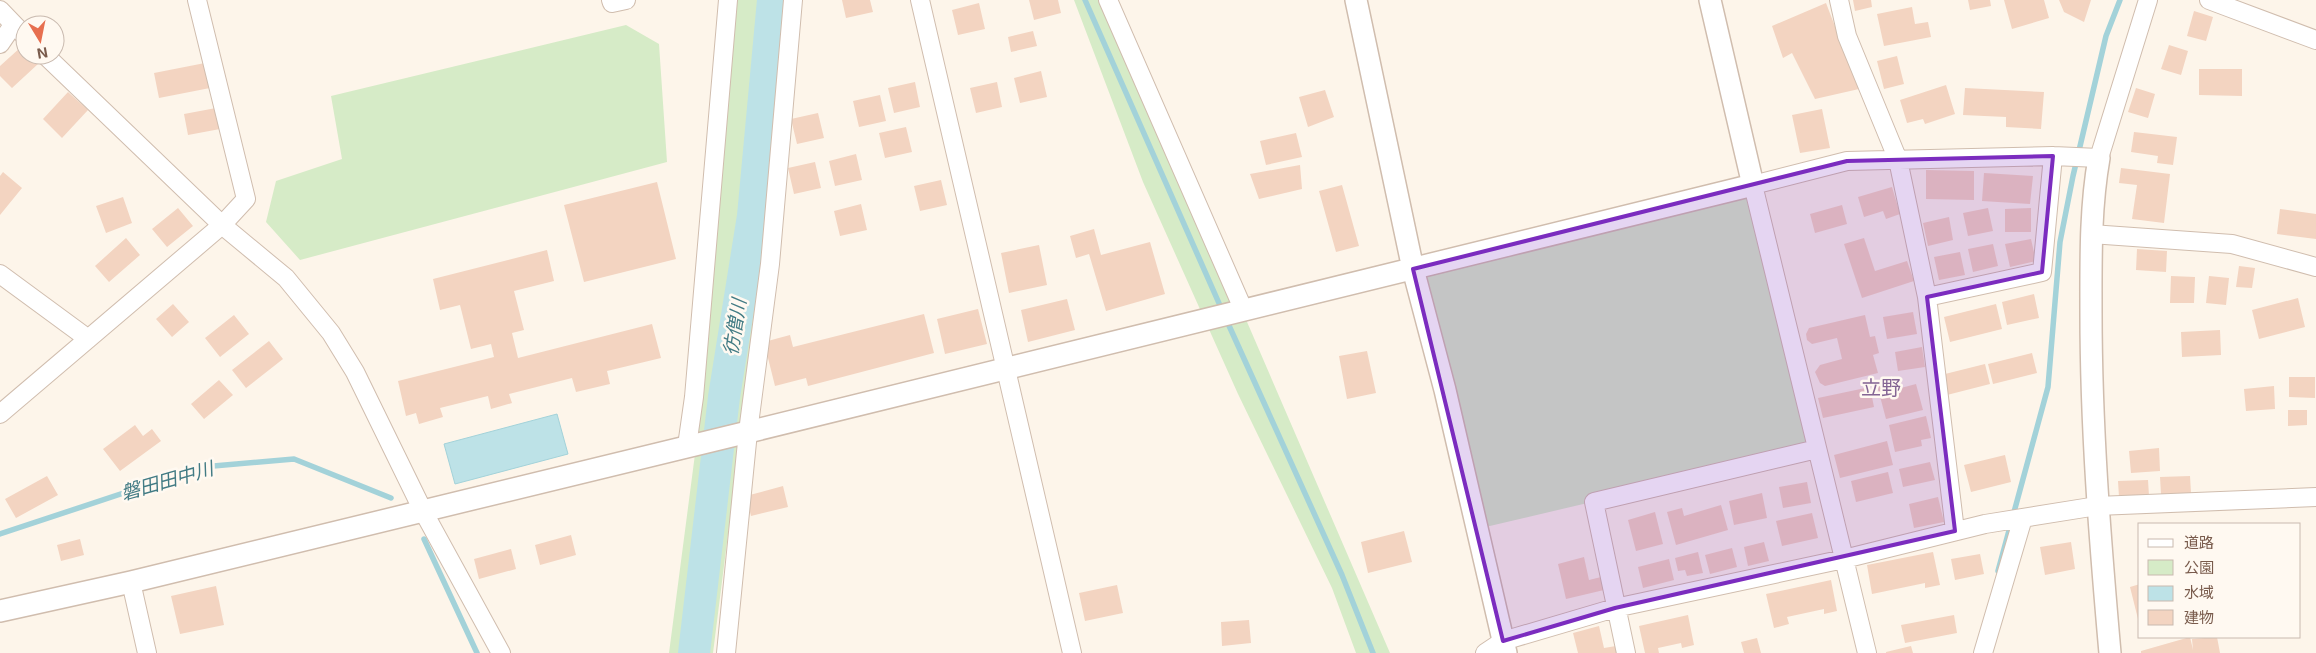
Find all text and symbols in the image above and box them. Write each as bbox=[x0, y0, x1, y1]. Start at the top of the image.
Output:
north arrow bbox=[15, 15, 65, 65]
text: N bbox=[36, 44, 49, 63]
water label: 彷僧川 bbox=[719, 295, 751, 357]
district label: 立野 bbox=[1861, 376, 1901, 400]
water label: 磐田田中川 bbox=[118, 456, 218, 505]
legend bbox=[2138, 523, 2301, 638]
text: 道路 bbox=[2184, 533, 2214, 552]
text: 公園 bbox=[2184, 558, 2214, 577]
text: 水域 bbox=[2184, 583, 2214, 602]
text: 建物 bbox=[2184, 608, 2214, 627]

